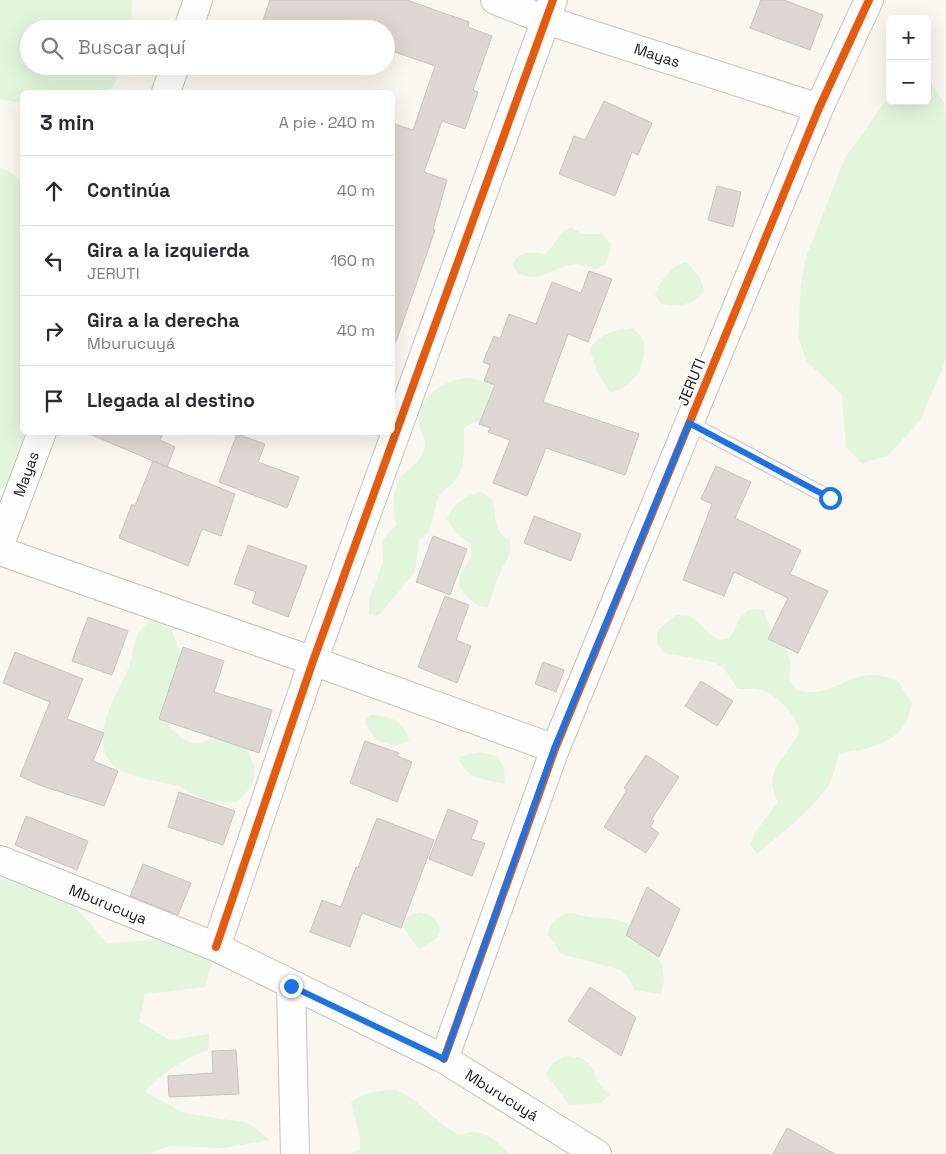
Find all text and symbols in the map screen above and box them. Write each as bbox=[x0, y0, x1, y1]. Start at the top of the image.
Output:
map controls bbox=[886, 15, 931, 105]
button: + bbox=[886, 15, 931, 60]
search box bbox=[20, 20, 395, 75]
icon: search bbox=[38, 34, 66, 62]
text: Buscar aquí bbox=[78, 35, 186, 60]
street label: Mayas bbox=[632, 39, 682, 71]
button: − bbox=[886, 60, 931, 105]
text: 3 min bbox=[40, 109, 95, 136]
text: A pie · 240 m bbox=[279, 112, 375, 133]
icon: ahead bbox=[40, 177, 68, 205]
text: Continúa bbox=[87, 178, 170, 203]
text: 40 m bbox=[337, 180, 375, 201]
text: Gira a la izquierda bbox=[87, 238, 249, 263]
icon: left bbox=[40, 247, 68, 275]
text: 160 m bbox=[330, 250, 375, 271]
text: JERUTI bbox=[87, 263, 140, 284]
text: Gira a la derecha bbox=[87, 308, 239, 333]
icon: right bbox=[40, 317, 68, 345]
text: 40 m bbox=[337, 320, 375, 341]
text: Mburucuyá bbox=[87, 333, 175, 354]
street label: JERUTI bbox=[673, 356, 709, 408]
icon: arrive bbox=[40, 387, 68, 415]
text: Llegada al destino bbox=[87, 388, 255, 413]
street label: Mayas bbox=[9, 449, 43, 499]
route start bbox=[819, 487, 842, 510]
street label: Mburucuya bbox=[66, 880, 150, 928]
route end bbox=[280, 975, 303, 998]
street label: Mburucuyá bbox=[462, 1065, 542, 1125]

